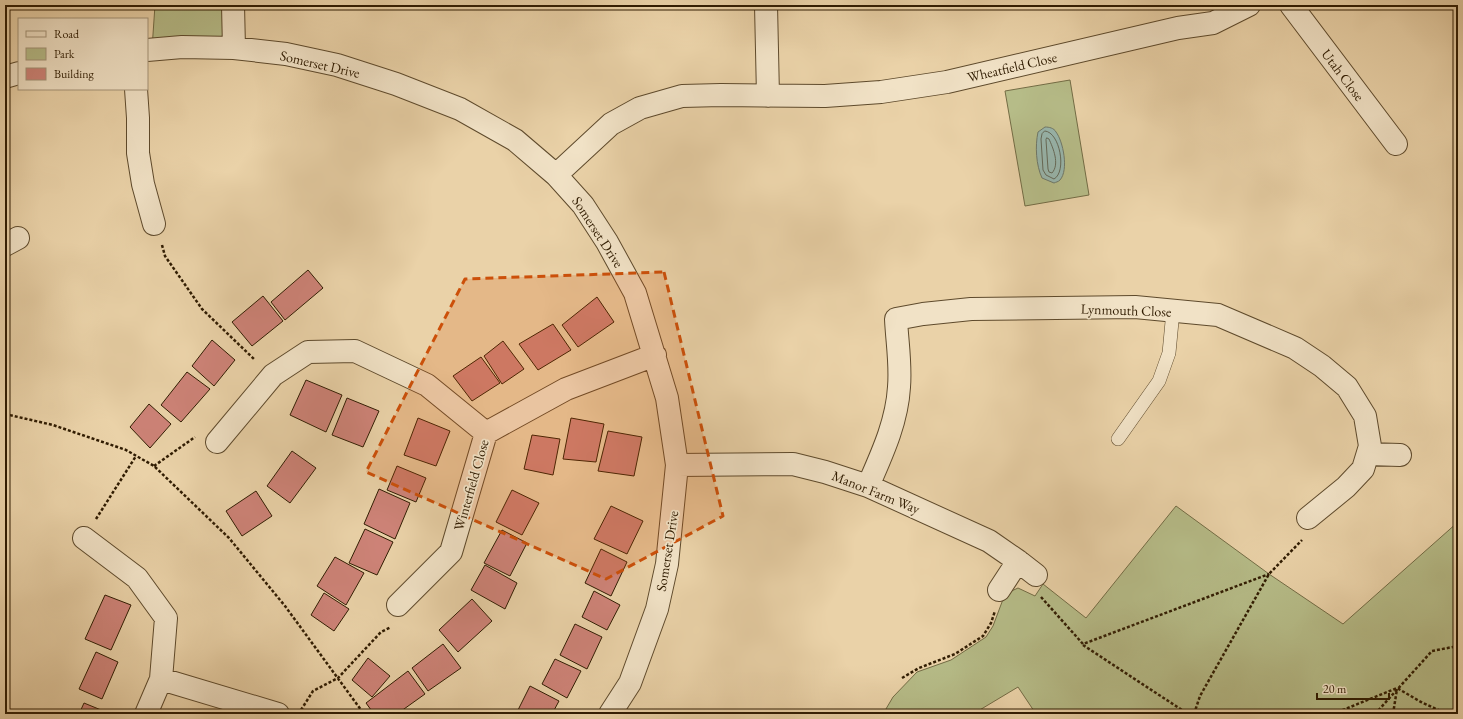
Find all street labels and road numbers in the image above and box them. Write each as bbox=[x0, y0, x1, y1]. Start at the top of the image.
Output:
street label: Utah Close bbox=[1318, 45, 1369, 105]
street label: Somerset Drive bbox=[278, 46, 362, 82]
street label: Wheatfield Close bbox=[965, 48, 1059, 86]
street label: Somerset Drive bbox=[568, 193, 628, 272]
street label: Lynmouth Close bbox=[1080, 299, 1172, 321]
street label: Winterfield Close bbox=[449, 437, 493, 533]
street label: Manor Farm Way bbox=[829, 466, 923, 518]
street label: Somerset Drive bbox=[652, 509, 682, 593]

